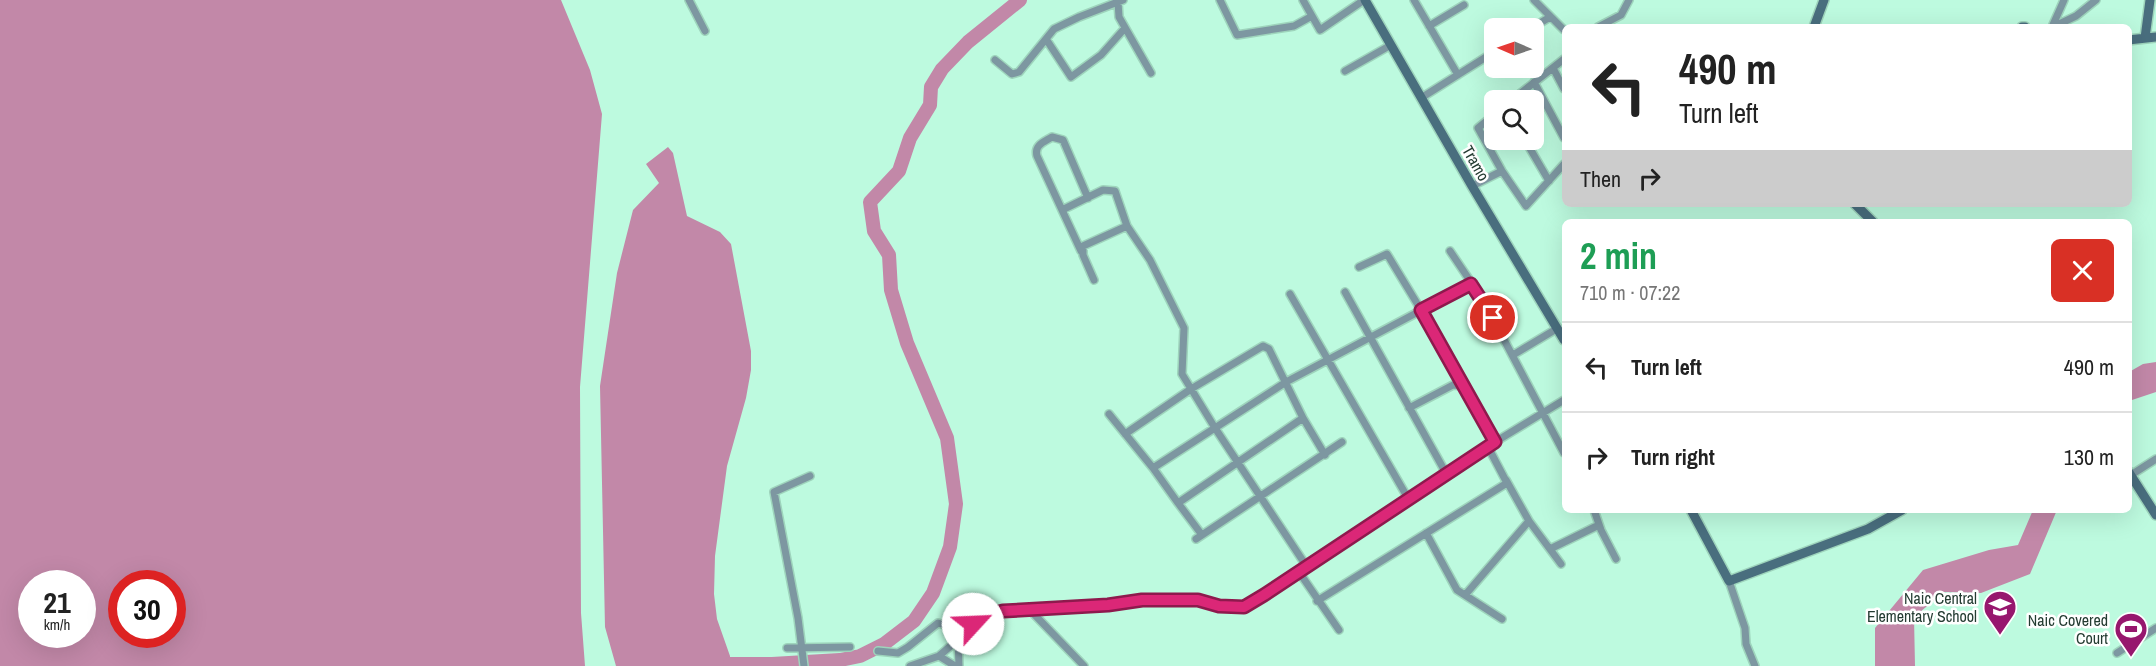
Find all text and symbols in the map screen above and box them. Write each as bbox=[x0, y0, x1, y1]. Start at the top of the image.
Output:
north arrow bbox=[1484, 18, 1544, 78]
map controls bbox=[1484, 18, 1544, 150]
text: 490 m bbox=[1679, 41, 1777, 97]
icon: left bbox=[1580, 48, 1658, 126]
button: search bbox=[1484, 90, 1544, 150]
text: Turn left bbox=[1679, 95, 1758, 131]
street label: Tramo bbox=[1457, 141, 1495, 185]
icon: right bbox=[1633, 162, 1666, 195]
text: Then bbox=[1580, 164, 1621, 194]
text: 2 min bbox=[1580, 232, 1657, 280]
button: close bbox=[2051, 239, 2114, 302]
text: 710 m · 07:22 bbox=[1580, 279, 1680, 306]
pin bbox=[1467, 292, 1518, 343]
icon: arrive bbox=[1476, 301, 1509, 334]
icon: left bbox=[1580, 351, 1613, 384]
text: Turn left bbox=[1631, 352, 1702, 382]
text: 490 m bbox=[2064, 352, 2114, 382]
icon: right bbox=[1580, 441, 1613, 474]
text: Turn right bbox=[1631, 442, 1715, 472]
text: 130 m bbox=[2064, 442, 2114, 472]
speed limit sign: 30 bbox=[108, 570, 186, 648]
text: 21 bbox=[43, 582, 71, 622]
place label: Naic Central Elementary School bbox=[1867, 587, 1977, 627]
school or university icon: Naic Central Elementary School bbox=[1982, 589, 2018, 636]
position arrow bbox=[941, 592, 1005, 656]
place label: Naic Covered Court bbox=[2028, 609, 2108, 649]
sports icon: Naic Covered Court bbox=[2113, 611, 2149, 658]
text: km/h bbox=[44, 614, 70, 635]

